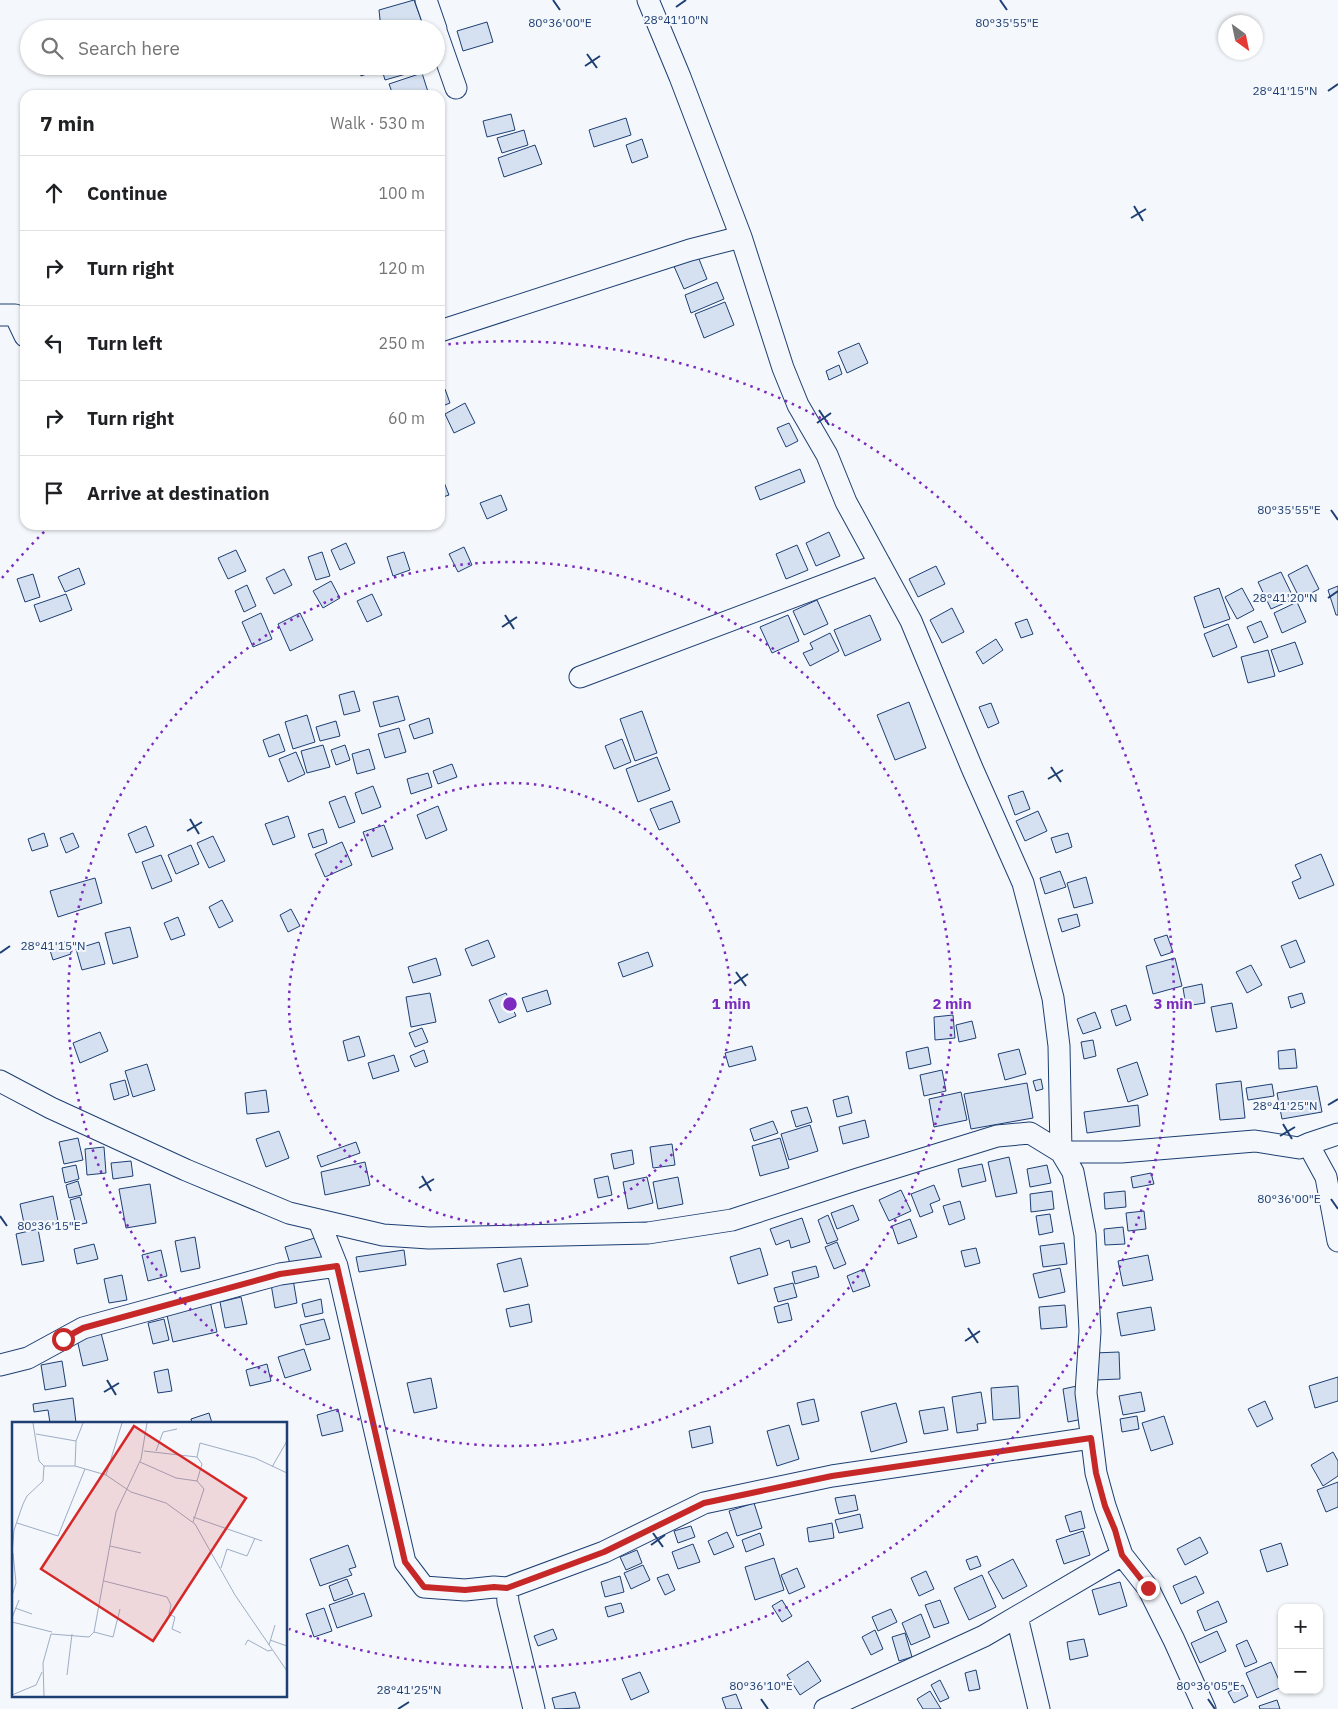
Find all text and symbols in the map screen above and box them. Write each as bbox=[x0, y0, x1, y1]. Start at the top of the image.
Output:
text: 28°41'10"N bbox=[643, 12, 709, 27]
text: 80°36'00"E bbox=[528, 15, 592, 30]
text: 80°35'55"E bbox=[975, 15, 1039, 30]
north arrow bbox=[1218, 15, 1263, 60]
search box bbox=[20, 20, 445, 75]
icon: search bbox=[38, 34, 66, 62]
text: Search here bbox=[78, 36, 180, 60]
text: 28°41'15"N bbox=[1252, 83, 1318, 98]
text: 7 min bbox=[40, 109, 95, 137]
text: Walk · 530 m bbox=[330, 113, 425, 133]
icon: ahead bbox=[40, 179, 68, 207]
text: Continue bbox=[87, 181, 167, 205]
text: 100 m bbox=[378, 183, 425, 203]
icon: right bbox=[40, 254, 68, 282]
text: Turn right bbox=[87, 256, 174, 280]
text: 120 m bbox=[378, 258, 425, 278]
icon: left bbox=[40, 329, 68, 357]
text: Turn left bbox=[87, 331, 163, 355]
text: 250 m bbox=[378, 333, 425, 353]
icon: right bbox=[40, 404, 68, 432]
text: Turn right bbox=[87, 406, 174, 430]
text: 60 m bbox=[388, 408, 425, 428]
icon: arrive bbox=[40, 479, 68, 507]
text: Arrive at destination bbox=[87, 481, 270, 505]
text: 80°35'55"E bbox=[1257, 502, 1321, 517]
text: 28°41'20"N bbox=[1252, 590, 1318, 605]
text: 28°41'15"N bbox=[20, 938, 86, 953]
text: 1 min bbox=[711, 994, 751, 1013]
text: 2 min bbox=[932, 994, 972, 1013]
text: 3 min bbox=[1153, 994, 1193, 1013]
centre of rings bbox=[501, 995, 519, 1013]
text: 28°41'25"N bbox=[1252, 1098, 1318, 1113]
text: 80°36'00"E bbox=[1257, 1191, 1321, 1206]
text: 80°36'15"E bbox=[17, 1218, 81, 1233]
route start bbox=[52, 1328, 75, 1351]
inset map bbox=[12, 1422, 288, 1696]
route end bbox=[1137, 1577, 1160, 1600]
map controls bbox=[1278, 1604, 1323, 1694]
button: + bbox=[1278, 1604, 1323, 1649]
button: − bbox=[1278, 1649, 1323, 1694]
text: 80°36'10"E bbox=[729, 1678, 793, 1693]
text: 80°36'05"E bbox=[1176, 1678, 1240, 1693]
text: 28°41'25"N bbox=[376, 1682, 442, 1697]

